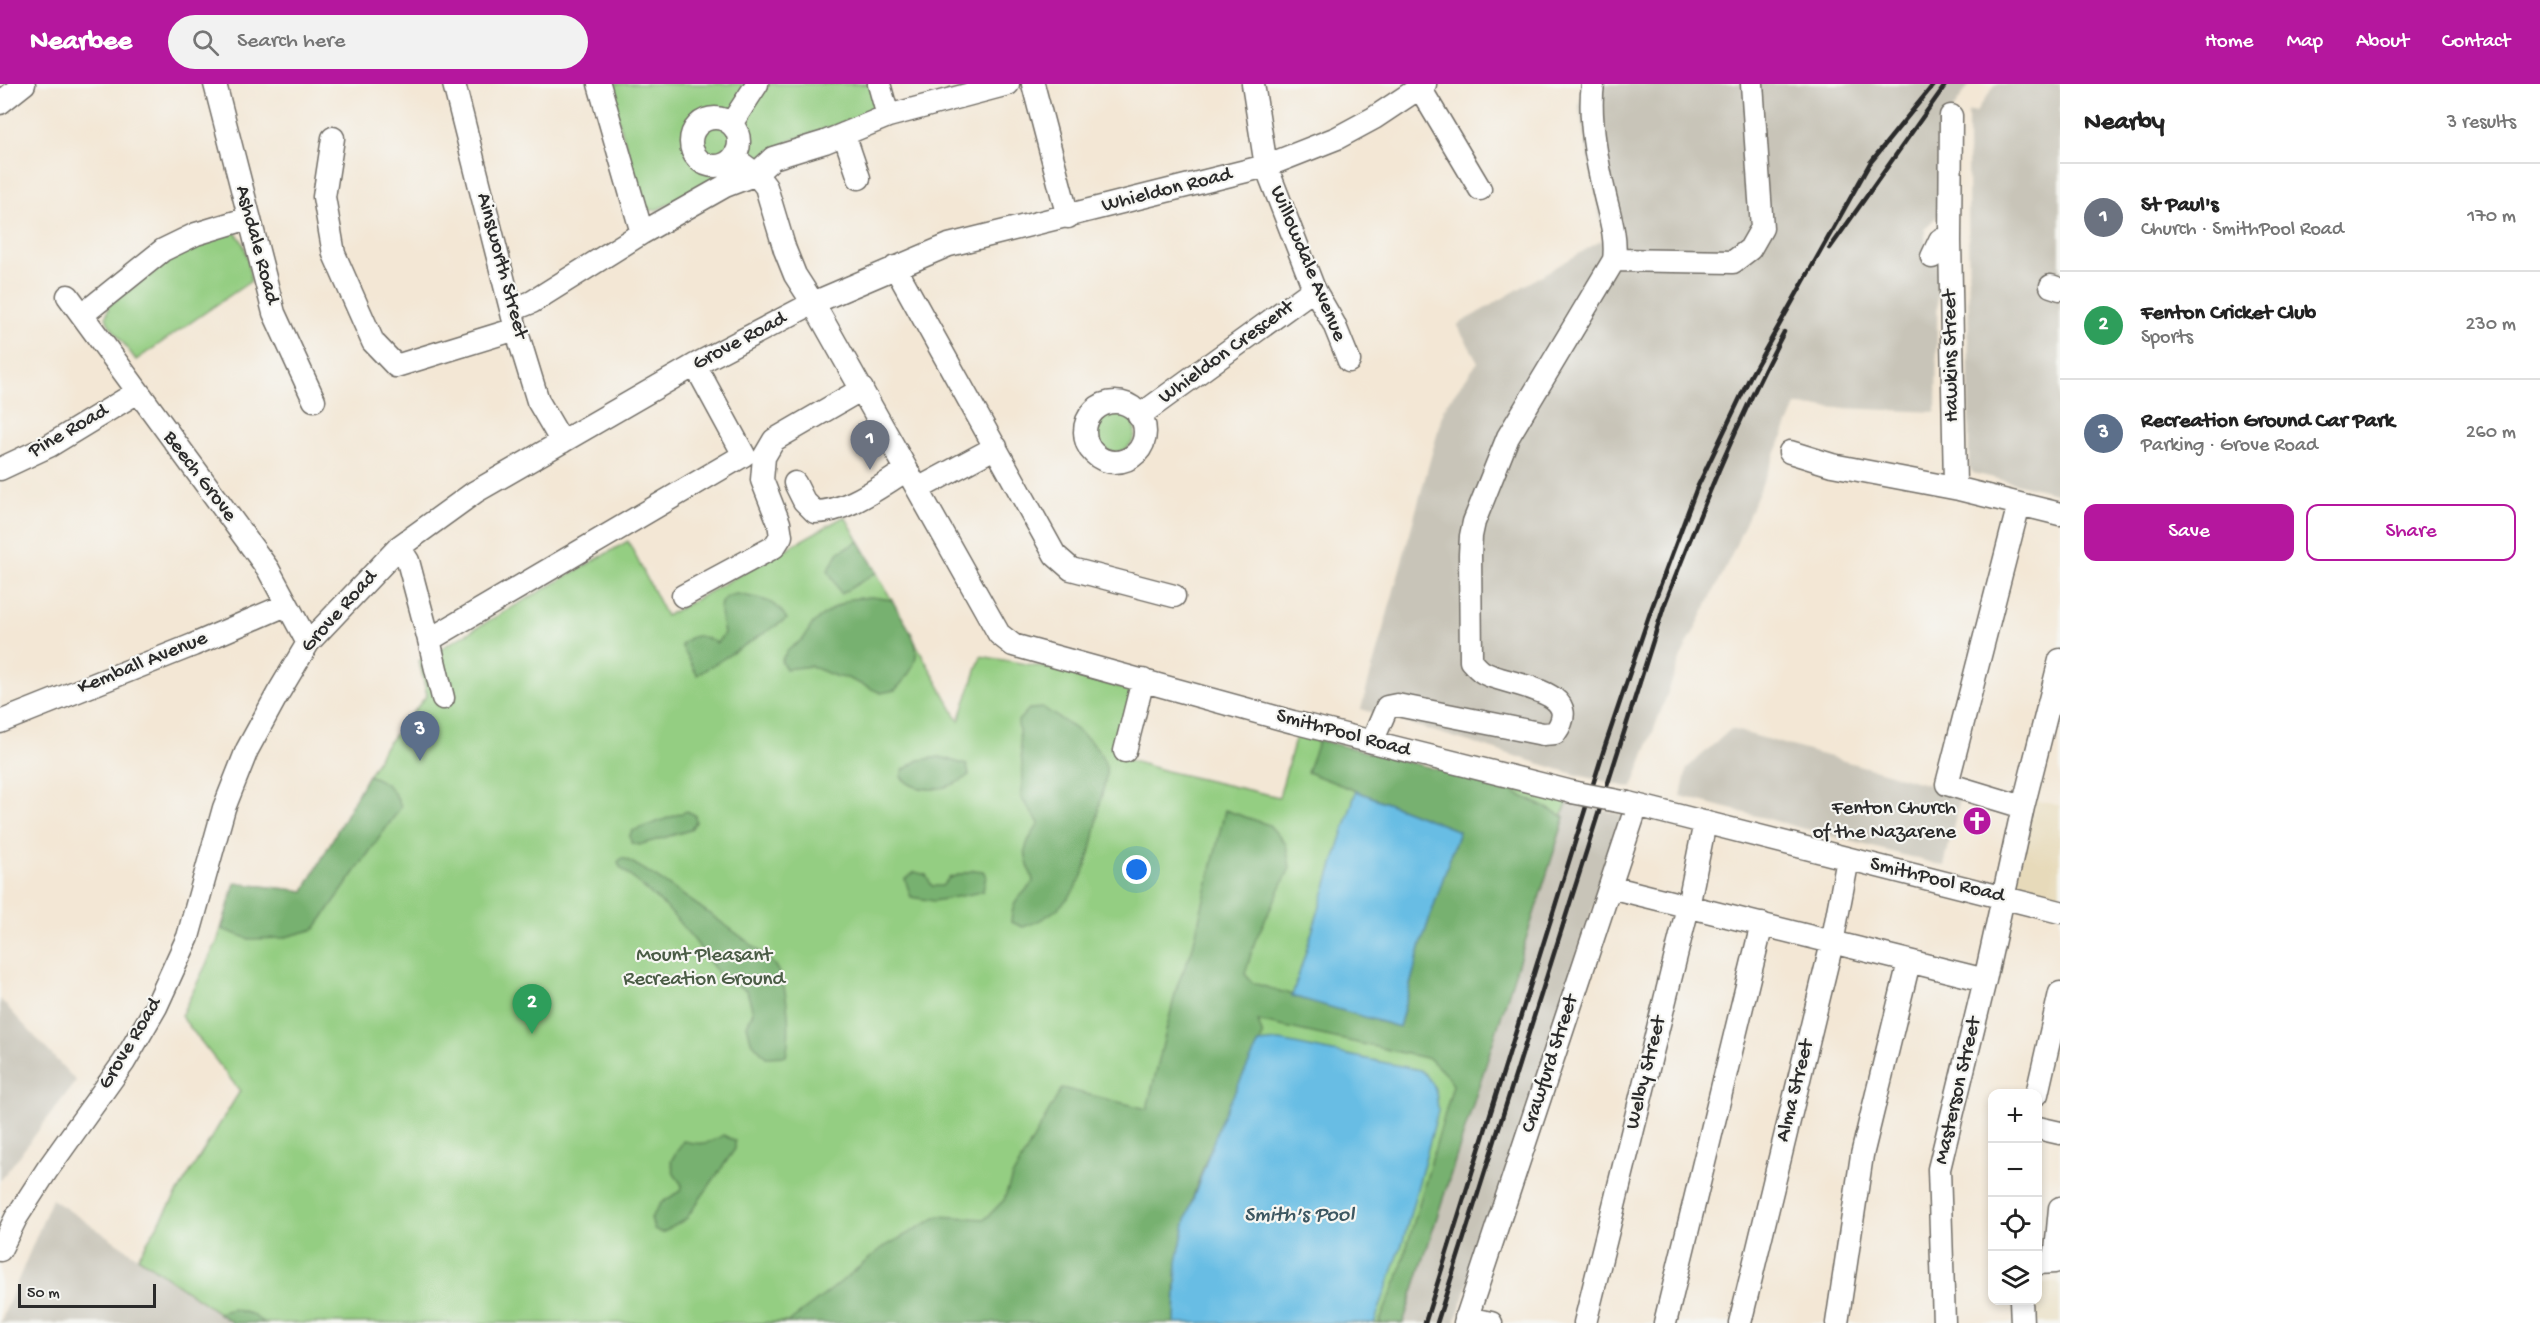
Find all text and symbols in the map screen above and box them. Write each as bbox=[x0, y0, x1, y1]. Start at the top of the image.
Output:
search box bbox=[168, 15, 588, 69]
text: Nearbee bbox=[30, 26, 132, 59]
icon: search bbox=[189, 26, 222, 59]
text: Search here bbox=[237, 29, 345, 55]
text: Home bbox=[2205, 30, 2253, 55]
text: Map bbox=[2286, 30, 2323, 55]
text: About bbox=[2356, 30, 2409, 55]
text: Contact bbox=[2442, 30, 2510, 55]
text: Nearby bbox=[2084, 108, 2165, 139]
text: 3 results bbox=[2447, 112, 2516, 135]
street label: Whieldon Road bbox=[1099, 162, 1236, 219]
street label: Ashdale Road bbox=[228, 183, 284, 309]
street label: Willowdale Avenue bbox=[1263, 183, 1351, 347]
street label: Ainsworth Street bbox=[470, 190, 533, 344]
text: St Paul's bbox=[2141, 193, 2219, 219]
text: 1 bbox=[2099, 206, 2108, 229]
text: 170 m bbox=[2467, 206, 2516, 229]
text: Church · SmithPool Road bbox=[2141, 219, 2344, 242]
street label: Hawkins Street bbox=[1938, 287, 1966, 422]
street label: Whieldon Crescent bbox=[1154, 294, 1302, 410]
text: Fenton Cricket Club bbox=[2141, 301, 2316, 327]
street label: Grove Road bbox=[689, 306, 793, 377]
text: 2 bbox=[2099, 314, 2108, 337]
text: 230 m bbox=[2466, 314, 2516, 337]
text: Sports bbox=[2141, 327, 2193, 350]
street label: Pine Road bbox=[24, 398, 115, 465]
text: Recreation Ground Car Park bbox=[2141, 409, 2395, 435]
pin: 1 bbox=[850, 420, 890, 470]
text: 3 bbox=[2098, 422, 2109, 445]
text: 260 m bbox=[2466, 422, 2516, 445]
street label: Beech Grove bbox=[156, 426, 242, 528]
text: Parking · Grove Road bbox=[2141, 435, 2318, 458]
button: Save bbox=[2084, 504, 2294, 561]
button: Share bbox=[2306, 504, 2516, 561]
street label: Grove Road bbox=[296, 564, 385, 658]
street label: Kemball Avenue bbox=[75, 626, 212, 701]
street label: SmithPool Road bbox=[1273, 704, 1414, 764]
pin: 3 bbox=[400, 712, 440, 761]
place label: Fenton Church of the Nazarene bbox=[1813, 797, 1957, 846]
church icon: Fenton Church of the Nazarene bbox=[1961, 805, 1993, 837]
street label: SmithPool Road bbox=[1867, 852, 2009, 910]
your location bbox=[1122, 855, 1151, 884]
park label: Mount Pleasant Recreation Ground bbox=[623, 944, 786, 993]
pin: 2 bbox=[512, 984, 552, 1034]
street label: Crawfurd Street bbox=[1517, 989, 1586, 1136]
street label: Grove Road bbox=[94, 992, 169, 1094]
street label: Welby Street bbox=[1621, 1011, 1674, 1132]
street label: Masterson Street bbox=[1930, 1013, 1989, 1167]
street label: Alma Street bbox=[1771, 1035, 1821, 1145]
map controls bbox=[1988, 1089, 2042, 1305]
button: + bbox=[1988, 1089, 2042, 1143]
button: − bbox=[1988, 1143, 2042, 1197]
button: locate bbox=[1988, 1197, 2042, 1251]
water label: Smith's Pool bbox=[1244, 1203, 1355, 1229]
button: layers bbox=[1988, 1251, 2042, 1305]
scale bar bbox=[18, 1281, 156, 1308]
text: 50 m bbox=[27, 1285, 60, 1304]

